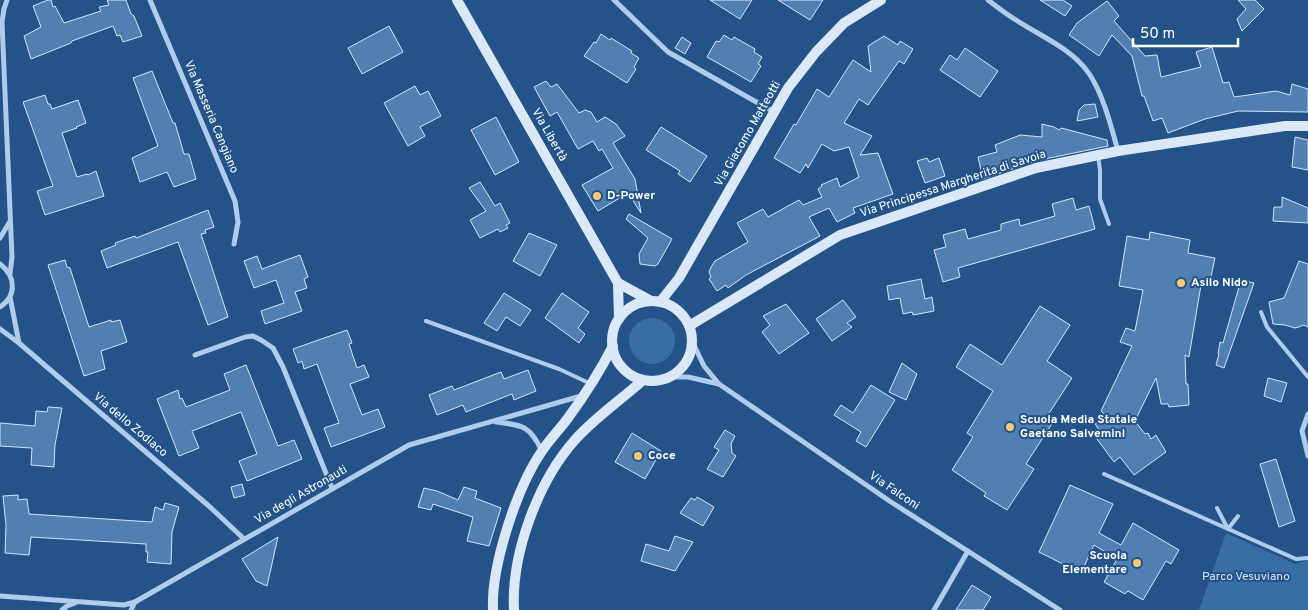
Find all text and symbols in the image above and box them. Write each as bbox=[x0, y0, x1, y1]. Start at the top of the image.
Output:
scale bar bbox=[1133, 15, 1238, 47]
text: 50 m bbox=[1140, 25, 1175, 44]
street label: Via Masseria Cangiano bbox=[180, 58, 242, 176]
street label: Via Giacomo Matteotti bbox=[711, 78, 785, 190]
street label: Via Libertà bbox=[527, 106, 571, 164]
street label: Via Principessa Margherita di Savoia bbox=[858, 146, 1048, 222]
place label: D-Power bbox=[607, 188, 655, 204]
marker: D-Power bbox=[591, 190, 603, 202]
place label: Asilo Nido bbox=[1191, 275, 1248, 291]
marker: Asilo Nido bbox=[1175, 277, 1187, 289]
street label: Via dello Zodiaco bbox=[89, 389, 171, 461]
place label: Scuola Media Statale Gaetano Salvemini bbox=[1020, 412, 1137, 442]
marker: Scuola Media Statale Gaetano Salvemini bbox=[1004, 421, 1016, 433]
place label: Coce bbox=[648, 448, 676, 464]
marker: Coce bbox=[632, 450, 644, 462]
street label: Via degli Astronauti bbox=[252, 462, 350, 528]
street label: Via Falconi bbox=[866, 468, 922, 514]
place label: Scuola Elementare bbox=[1062, 548, 1127, 578]
marker: Scuola Elementare bbox=[1131, 557, 1143, 569]
park label: Parco Vesuviano bbox=[1202, 569, 1290, 585]

